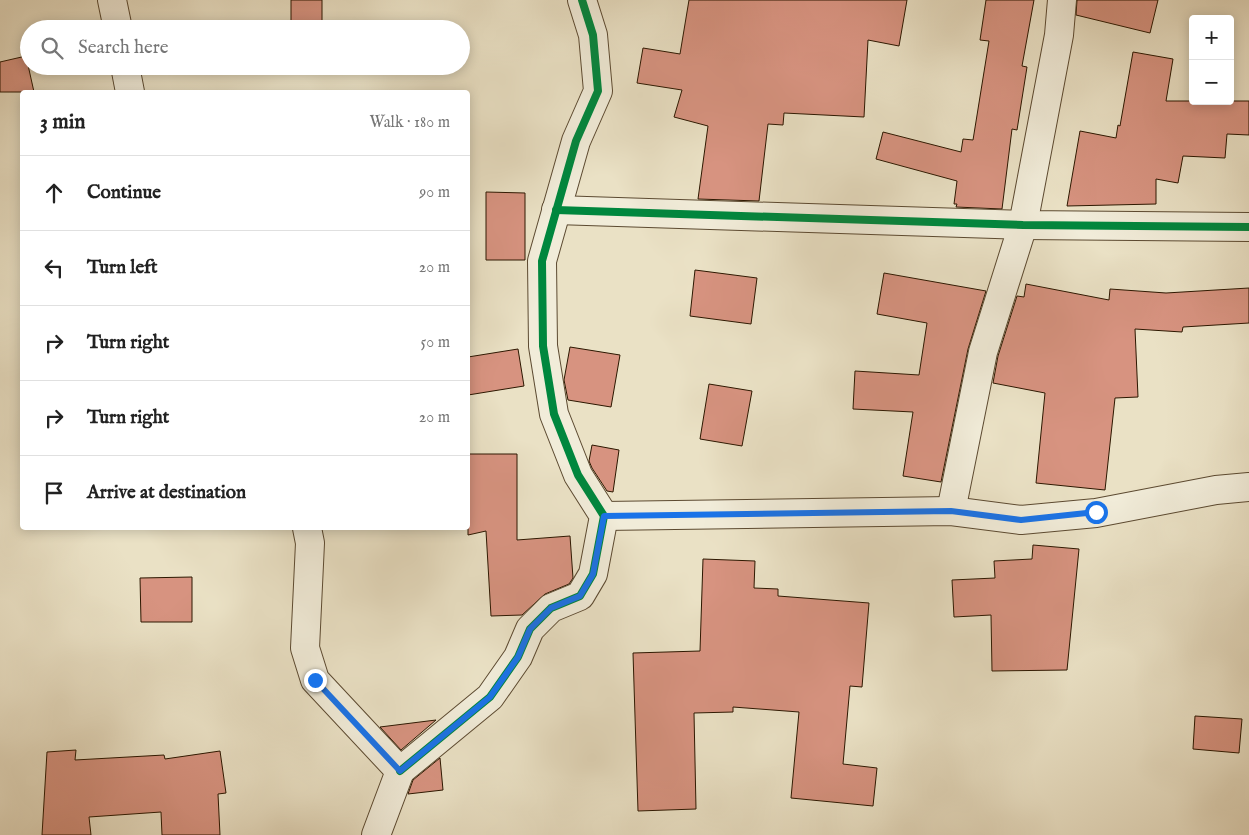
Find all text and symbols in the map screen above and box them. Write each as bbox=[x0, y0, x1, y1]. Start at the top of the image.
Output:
map controls bbox=[1189, 15, 1234, 105]
button: + bbox=[1189, 15, 1234, 60]
search box bbox=[20, 20, 470, 75]
icon: search bbox=[38, 34, 66, 62]
text: Search here bbox=[78, 36, 169, 60]
button: − bbox=[1189, 60, 1234, 105]
text: 3 min bbox=[40, 109, 85, 136]
text: Walk · 180 m bbox=[369, 113, 450, 133]
icon: ahead bbox=[40, 179, 68, 207]
text: Continue bbox=[87, 181, 161, 205]
text: 90 m bbox=[419, 183, 450, 203]
icon: left bbox=[40, 254, 68, 282]
text: Turn left bbox=[87, 256, 158, 280]
text: 20 m bbox=[419, 258, 450, 278]
icon: right bbox=[40, 329, 68, 357]
text: Turn right bbox=[87, 331, 169, 355]
text: 50 m bbox=[421, 333, 450, 353]
icon: right bbox=[40, 404, 68, 432]
text: Turn right bbox=[87, 406, 169, 430]
text: 20 m bbox=[419, 408, 450, 428]
icon: arrive bbox=[40, 479, 68, 507]
text: Arrive at destination bbox=[87, 481, 246, 505]
route start bbox=[1085, 501, 1108, 524]
route end bbox=[304, 669, 327, 692]

